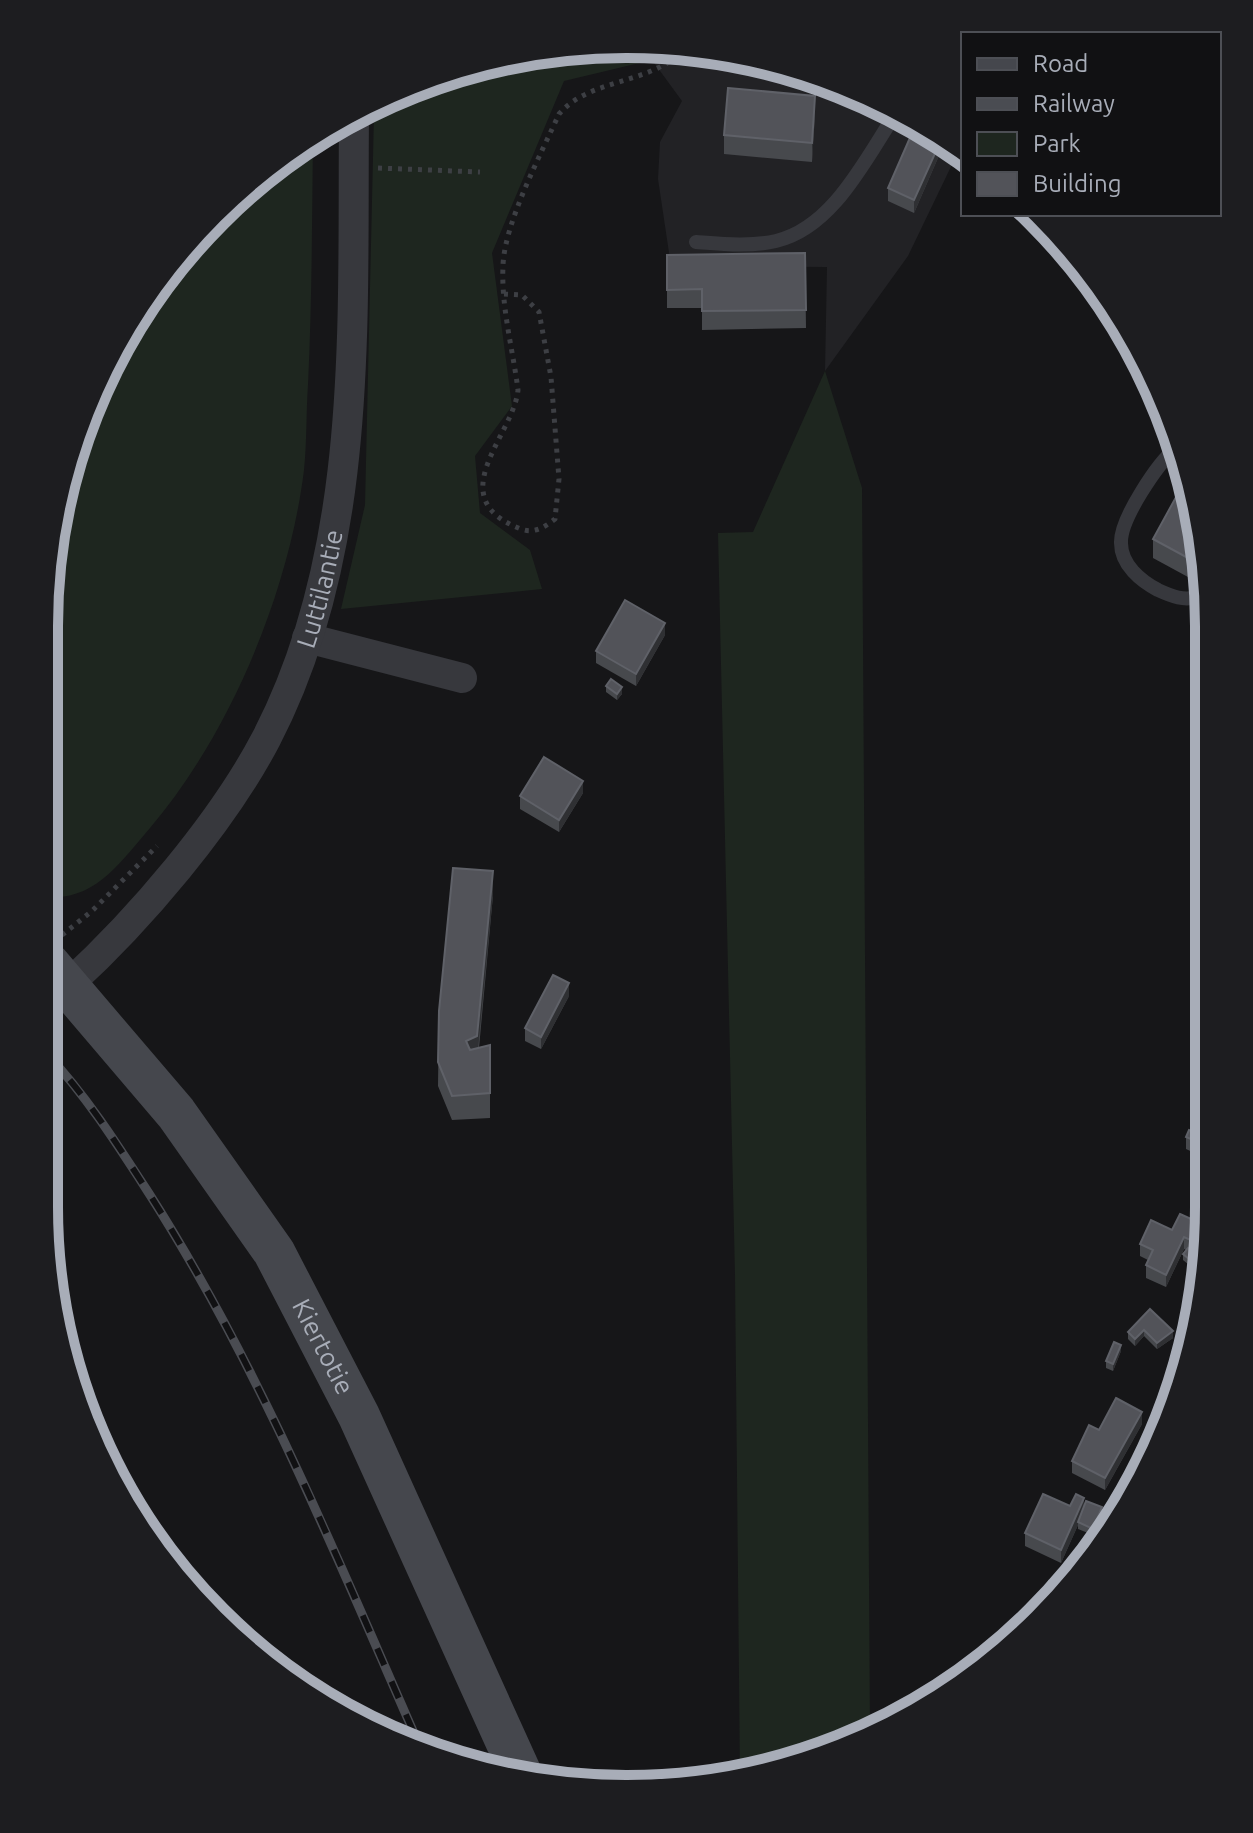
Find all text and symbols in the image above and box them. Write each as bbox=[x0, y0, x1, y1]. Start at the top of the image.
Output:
legend bbox=[961, 32, 1221, 216]
text: Road bbox=[1033, 50, 1088, 77]
text: Railway bbox=[1033, 90, 1115, 117]
text: Park bbox=[1033, 130, 1081, 157]
text: Building bbox=[1033, 170, 1121, 197]
street label: Luttilantie bbox=[291, 527, 348, 651]
street label: Kiertotie bbox=[287, 1294, 360, 1399]

